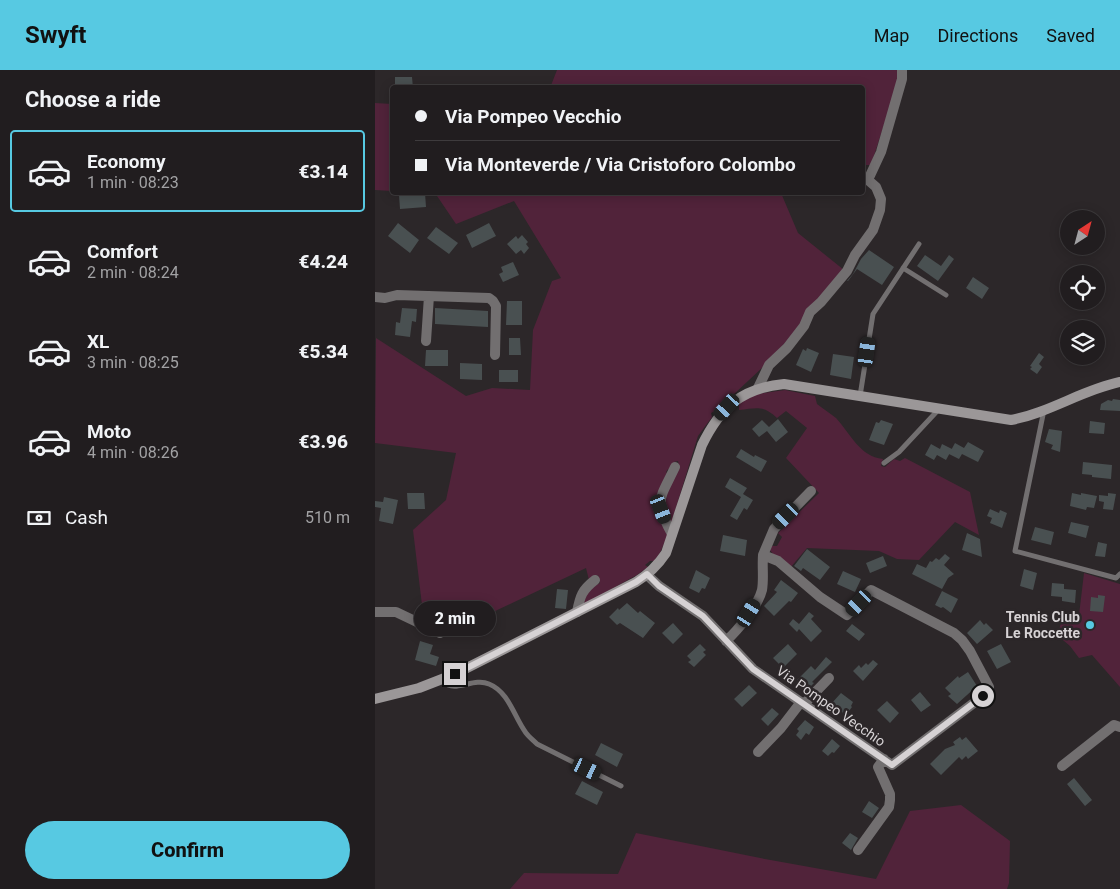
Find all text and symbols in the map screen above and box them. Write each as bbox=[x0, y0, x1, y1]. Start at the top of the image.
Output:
text: Swyft bbox=[25, 21, 86, 49]
text: Map bbox=[874, 25, 909, 46]
text: Directions bbox=[937, 25, 1018, 46]
text: Saved bbox=[1046, 25, 1095, 46]
text: Choose a ride bbox=[25, 87, 161, 112]
text: Via Pompeo Vecchio bbox=[445, 105, 622, 128]
icon: car bbox=[27, 149, 72, 194]
text: Economy bbox=[87, 150, 166, 173]
text: Via Monteverde / Via Cristoforo Colombo bbox=[445, 153, 796, 176]
text: €3.14 bbox=[299, 160, 348, 183]
text: 1 min · 08:23 bbox=[87, 173, 179, 192]
north arrow bbox=[1060, 210, 1105, 255]
map controls bbox=[1060, 210, 1105, 365]
icon: car bbox=[27, 239, 72, 284]
text: Comfort bbox=[87, 240, 158, 263]
text: €4.24 bbox=[299, 250, 348, 273]
text: 2 min · 08:24 bbox=[87, 263, 179, 282]
button: locate bbox=[1060, 265, 1105, 310]
button: layers bbox=[1060, 320, 1105, 365]
icon: car bbox=[27, 329, 72, 374]
text: XL bbox=[87, 330, 109, 353]
car bbox=[857, 336, 876, 368]
text: €5.34 bbox=[299, 340, 348, 363]
text: 3 min · 08:25 bbox=[87, 353, 179, 372]
car bbox=[711, 391, 742, 423]
icon: car bbox=[27, 419, 72, 464]
text: Moto bbox=[87, 420, 131, 443]
text: €3.96 bbox=[299, 430, 348, 453]
text: 4 min · 08:26 bbox=[87, 443, 179, 462]
car bbox=[648, 492, 673, 526]
car bbox=[770, 500, 801, 532]
icon: cash bbox=[25, 504, 53, 532]
text: Cash bbox=[65, 506, 108, 529]
text: 510 m bbox=[305, 508, 350, 527]
car bbox=[843, 587, 874, 619]
car bbox=[734, 596, 763, 630]
callout: 2 min bbox=[414, 602, 496, 636]
text: 2 min bbox=[435, 609, 475, 628]
place label: Tennis Club Le Roccette bbox=[1005, 609, 1080, 641]
marker: Tennis Club Le Roccette bbox=[1084, 619, 1096, 631]
street label: Via Pompeo Vecchio bbox=[774, 662, 888, 750]
route end bbox=[444, 663, 466, 685]
route start bbox=[972, 685, 994, 707]
car bbox=[570, 756, 603, 782]
button: Confirm bbox=[25, 821, 350, 879]

